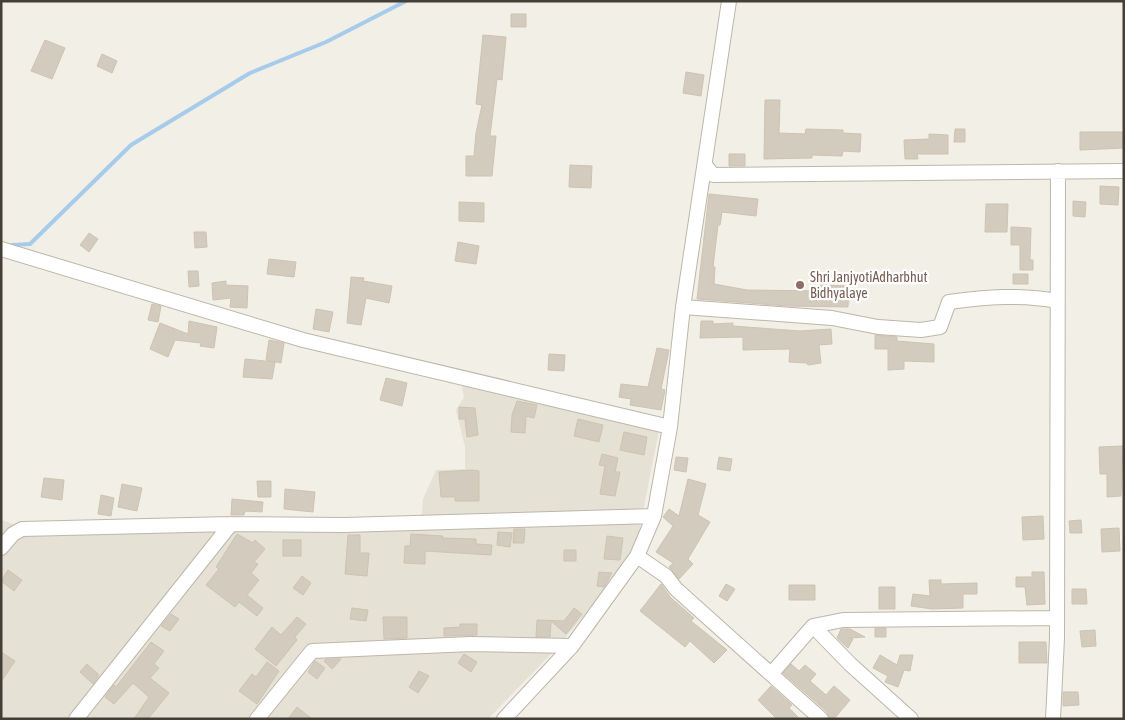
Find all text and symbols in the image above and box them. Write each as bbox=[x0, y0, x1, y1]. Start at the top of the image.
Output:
place label: Shri JanjyotiAdharbhut Bidhyalaye bbox=[810, 269, 928, 301]
marker: Shri JanjyotiAdharbhut Bidhyalaye bbox=[794, 279, 806, 291]

